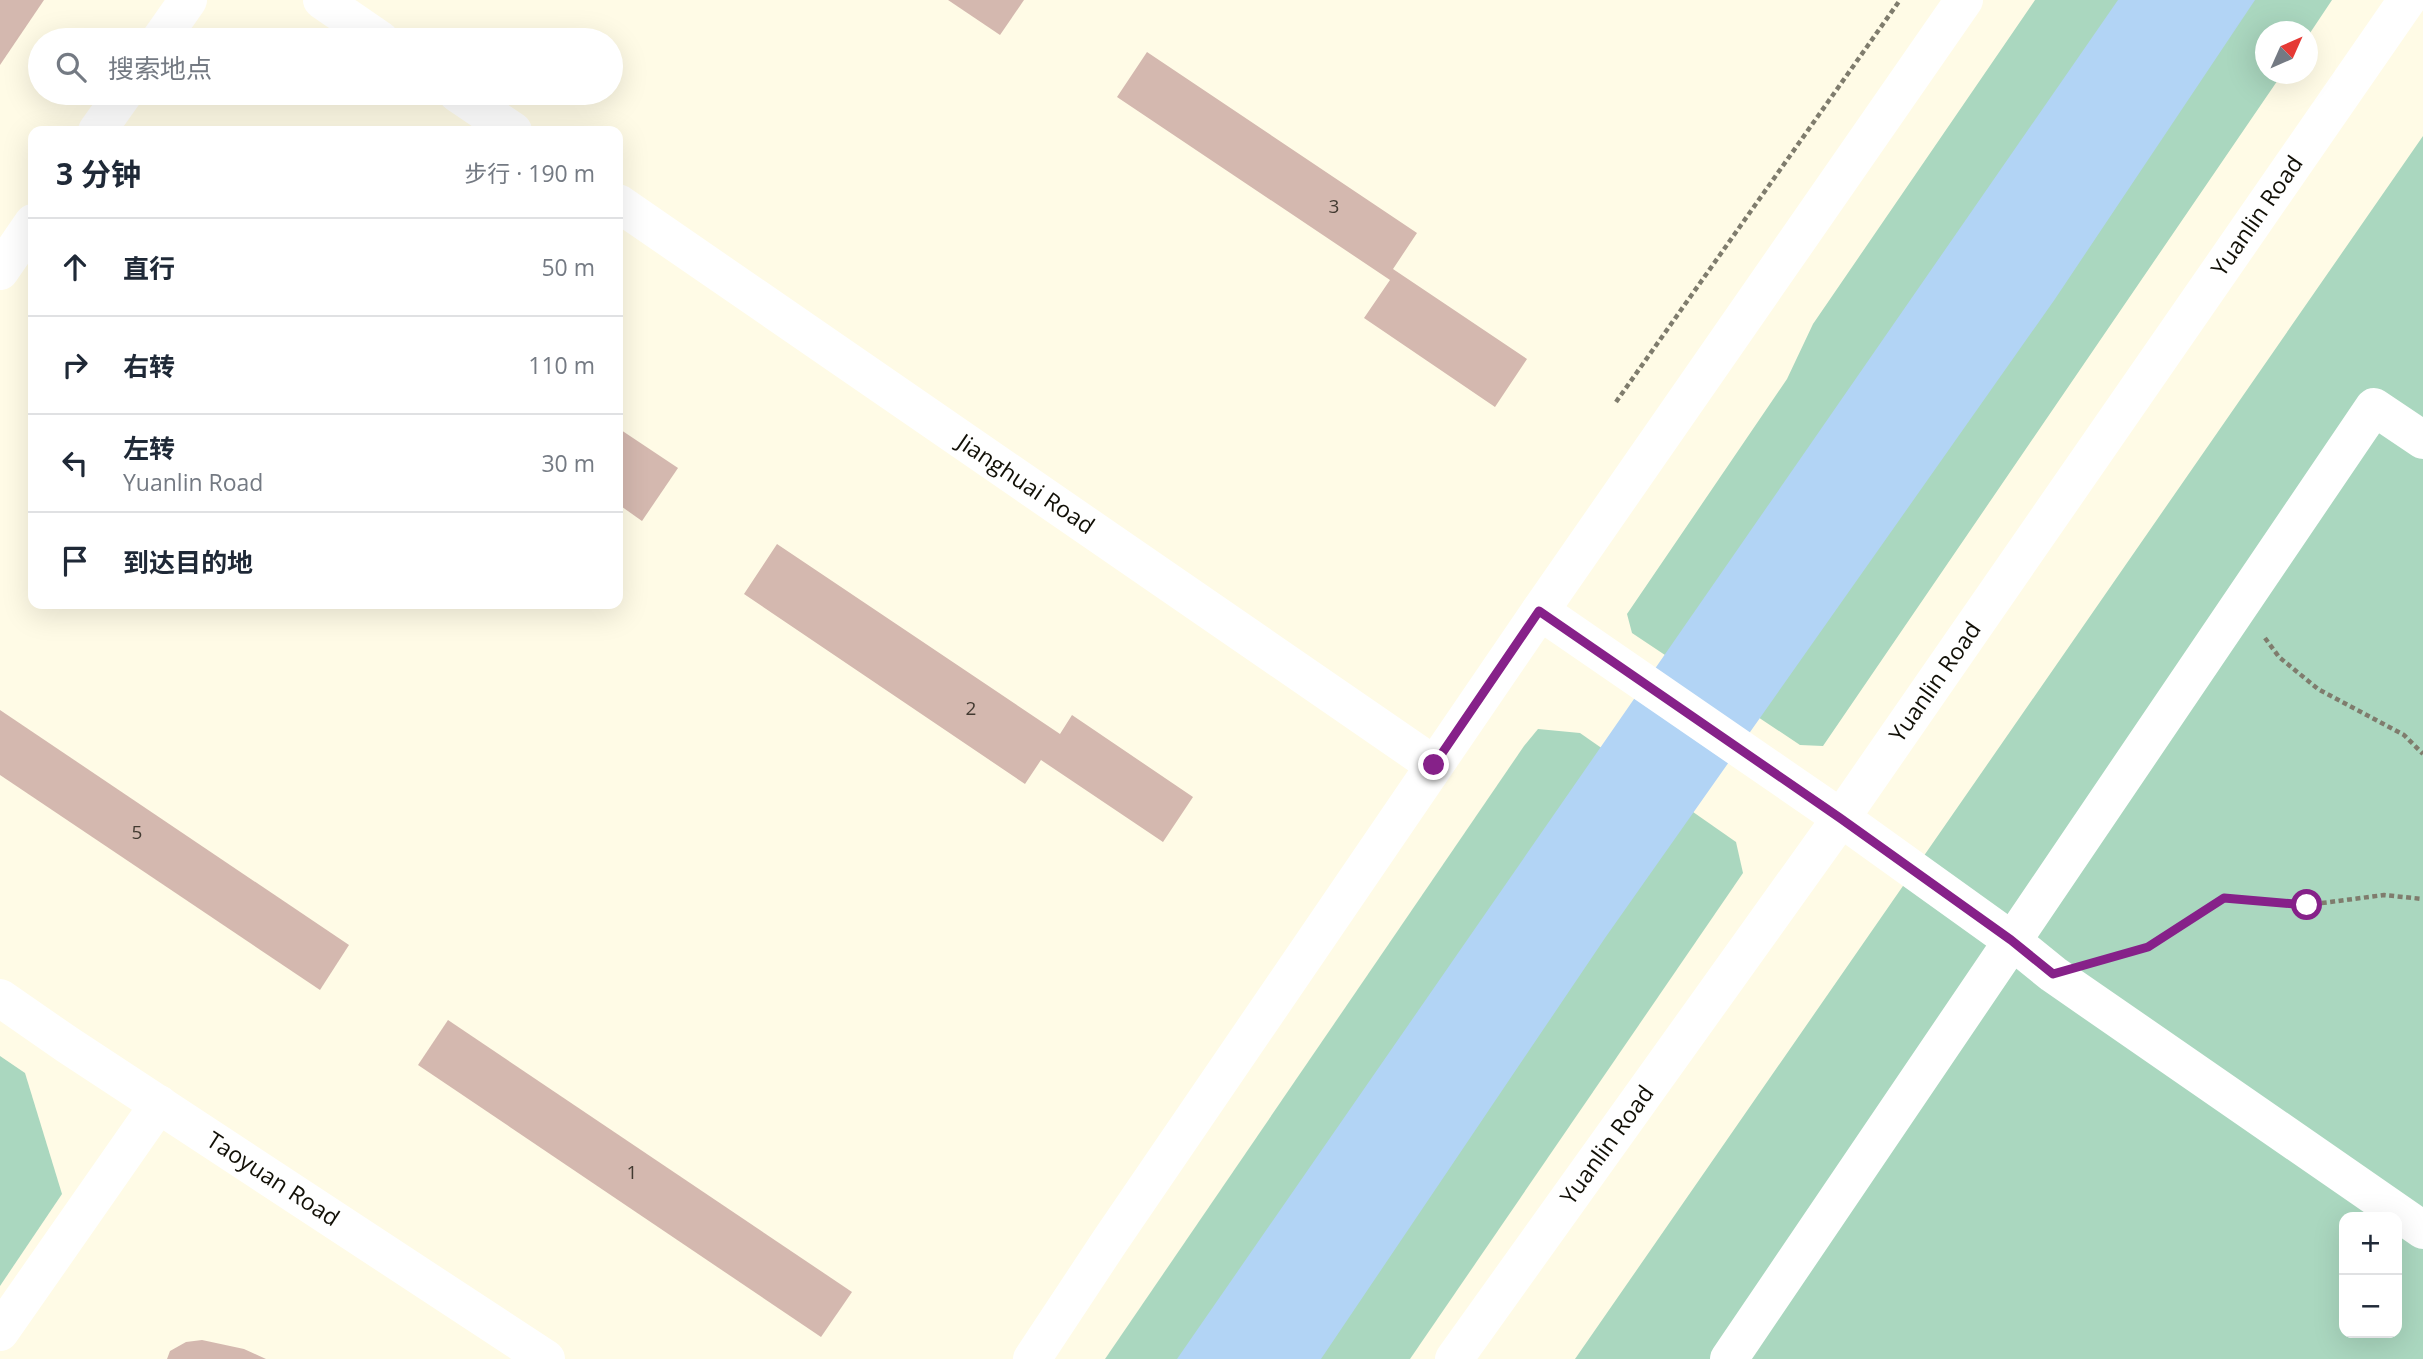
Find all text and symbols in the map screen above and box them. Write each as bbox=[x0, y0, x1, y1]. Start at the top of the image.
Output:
north arrow bbox=[2255, 21, 2318, 84]
search box bbox=[28, 28, 623, 105]
icon: search bbox=[52, 48, 90, 86]
text: 搜索地点 bbox=[108, 50, 212, 86]
street label: Yuanlin Road bbox=[2203, 149, 2310, 282]
text: 3 分钟 bbox=[56, 153, 141, 194]
text: 步行 · 190 m bbox=[464, 157, 595, 189]
house number: 3 bbox=[1329, 193, 1339, 219]
icon: ahead bbox=[56, 248, 94, 286]
text: 直行 bbox=[123, 250, 175, 286]
text: 50 m bbox=[541, 251, 595, 283]
icon: right bbox=[56, 346, 94, 384]
text: 右转 bbox=[123, 348, 175, 384]
text: 110 m bbox=[528, 349, 595, 381]
street label: Jianghuai Road bbox=[950, 424, 1101, 541]
text: 左转 bbox=[123, 430, 175, 466]
icon: left bbox=[56, 444, 94, 482]
text: 30 m bbox=[541, 447, 595, 479]
text: Yuanlin Road bbox=[123, 466, 263, 498]
icon: arrive bbox=[56, 542, 94, 580]
text: 到达目的地 bbox=[123, 544, 253, 580]
street label: Yuanlin Road bbox=[1881, 615, 1988, 748]
house number: 2 bbox=[966, 695, 976, 721]
route end bbox=[1418, 749, 1449, 780]
house number: 5 bbox=[132, 819, 142, 845]
route start bbox=[2291, 889, 2322, 920]
street label: Yuanlin Road bbox=[1552, 1078, 1660, 1211]
street label: Taoyuan Road bbox=[201, 1123, 346, 1233]
house number: 1 bbox=[627, 1159, 637, 1185]
map controls bbox=[2339, 1212, 2402, 1338]
button: + bbox=[2339, 1212, 2402, 1275]
button: − bbox=[2339, 1275, 2402, 1338]

